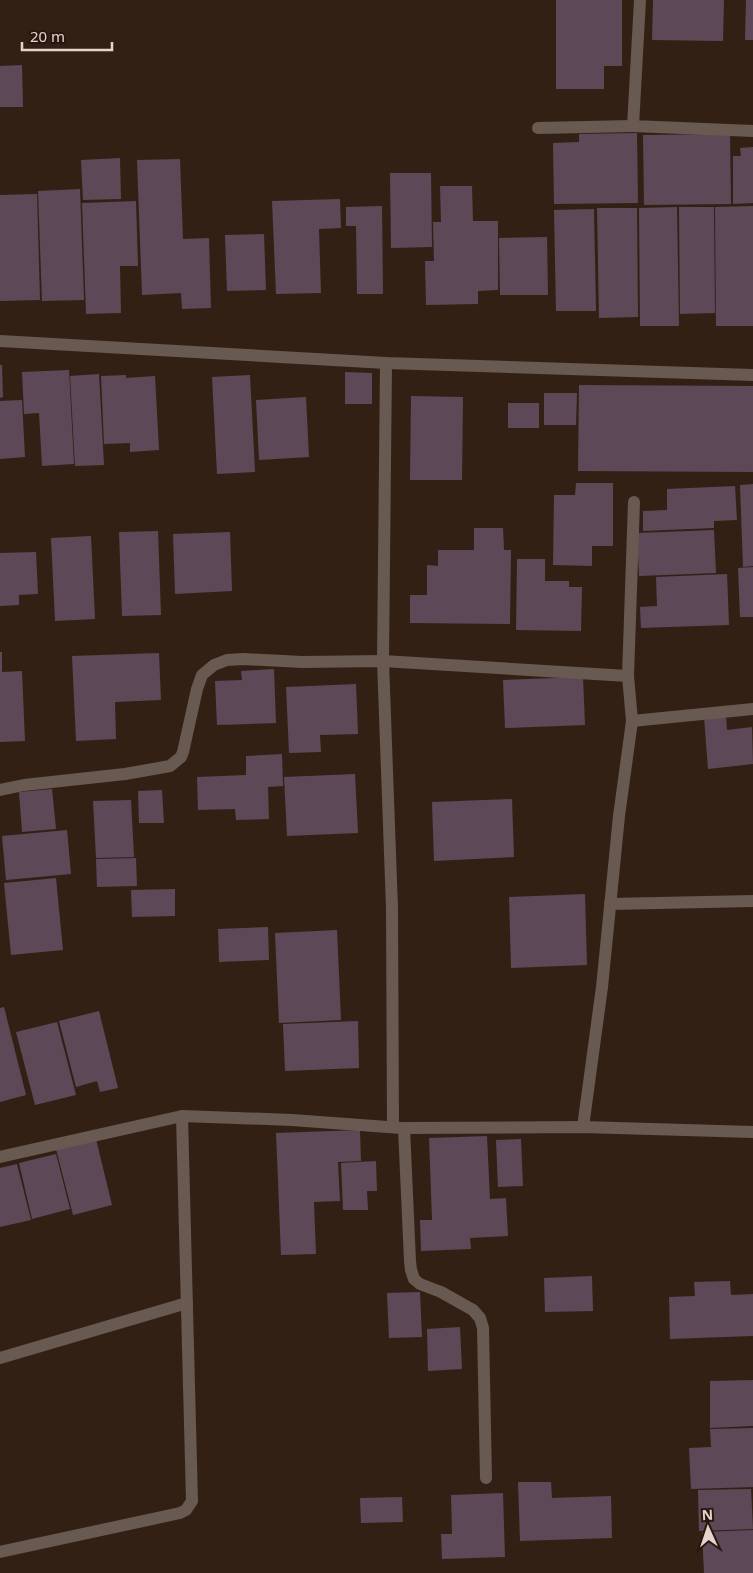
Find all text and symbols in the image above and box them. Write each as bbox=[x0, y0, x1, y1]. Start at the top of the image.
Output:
scale bar bbox=[22, 20, 112, 52]
text: 20 m bbox=[30, 26, 65, 46]
north arrow bbox=[683, 1503, 733, 1553]
text: N bbox=[701, 1505, 713, 1524]

